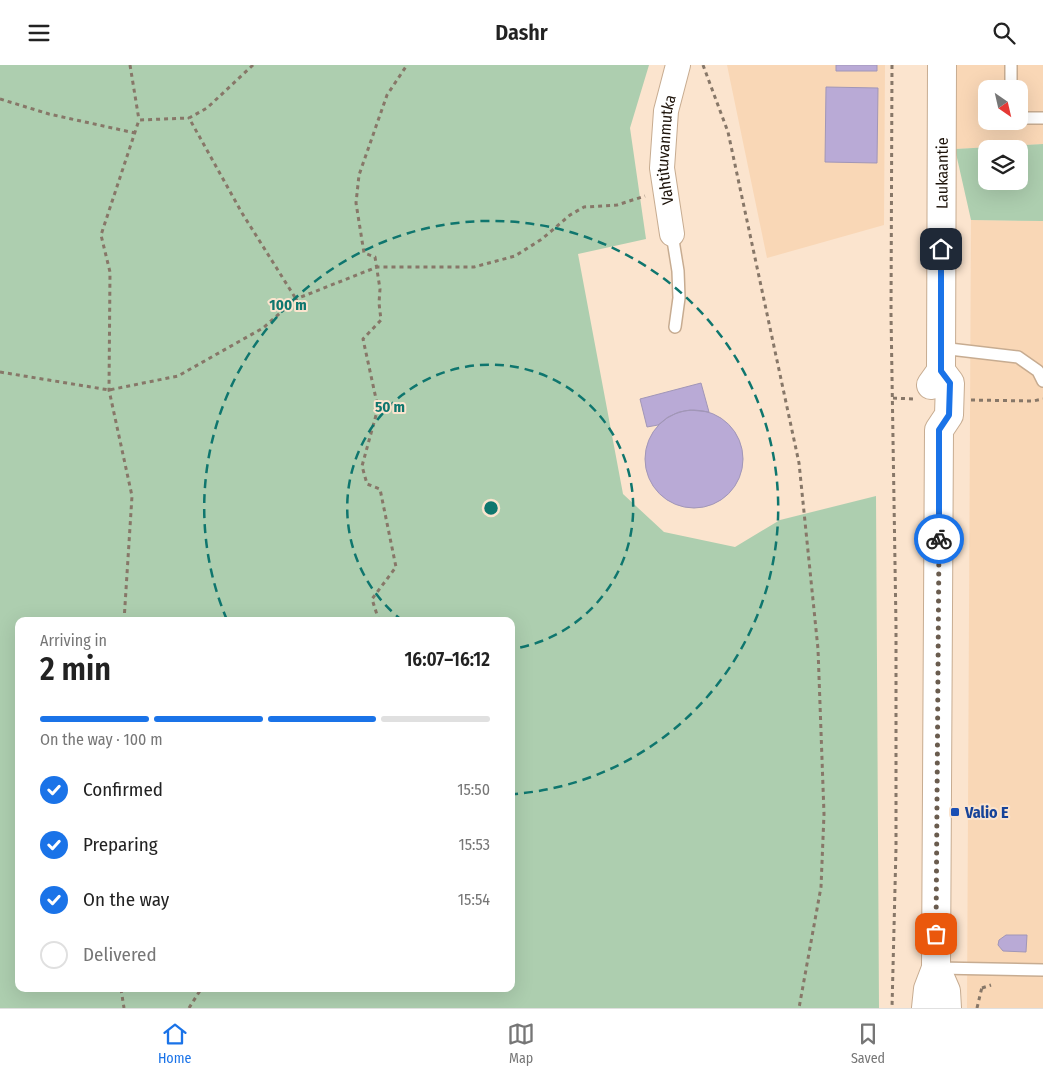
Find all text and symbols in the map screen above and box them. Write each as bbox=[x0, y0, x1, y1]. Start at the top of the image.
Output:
icon: menu bbox=[25, 19, 53, 47]
text: Dashr bbox=[495, 19, 548, 46]
icon: search bbox=[990, 19, 1018, 47]
north arrow bbox=[978, 80, 1028, 130]
map controls bbox=[978, 80, 1028, 190]
street label: Vahtituvanmutka bbox=[653, 93, 680, 206]
street label: Laukaantie bbox=[933, 137, 952, 209]
button: layers bbox=[978, 140, 1028, 190]
pin bbox=[920, 228, 962, 270]
icon: home bbox=[927, 235, 955, 263]
text: 100 m bbox=[269, 296, 307, 314]
text: 50 m bbox=[375, 398, 405, 416]
centre of rings bbox=[482, 499, 500, 517]
courier bbox=[914, 514, 964, 564]
icon: bike bbox=[925, 525, 953, 553]
text: Arriving in bbox=[40, 631, 107, 650]
text: 16:07–16:12 bbox=[404, 648, 490, 671]
text: 2 min bbox=[40, 650, 111, 688]
text: On the way · 100 m bbox=[40, 730, 162, 749]
icon: check bbox=[40, 776, 68, 804]
text: Confirmed bbox=[83, 778, 163, 801]
text: 15:50 bbox=[457, 780, 490, 799]
place label: Valio E bbox=[964, 803, 1009, 822]
marker: Valio E bbox=[949, 806, 961, 818]
icon: check bbox=[40, 831, 68, 859]
text: Preparing bbox=[83, 833, 158, 856]
text: 15:53 bbox=[459, 835, 490, 854]
icon: check bbox=[40, 886, 68, 914]
text: On the way bbox=[83, 888, 169, 911]
text: 15:54 bbox=[458, 890, 490, 909]
pin bbox=[915, 913, 957, 955]
icon: bag bbox=[922, 920, 950, 948]
text: Delivered bbox=[83, 943, 157, 966]
tab: Home bbox=[158, 1020, 191, 1067]
tab: Map bbox=[507, 1020, 535, 1067]
tab: Saved bbox=[851, 1020, 885, 1067]

